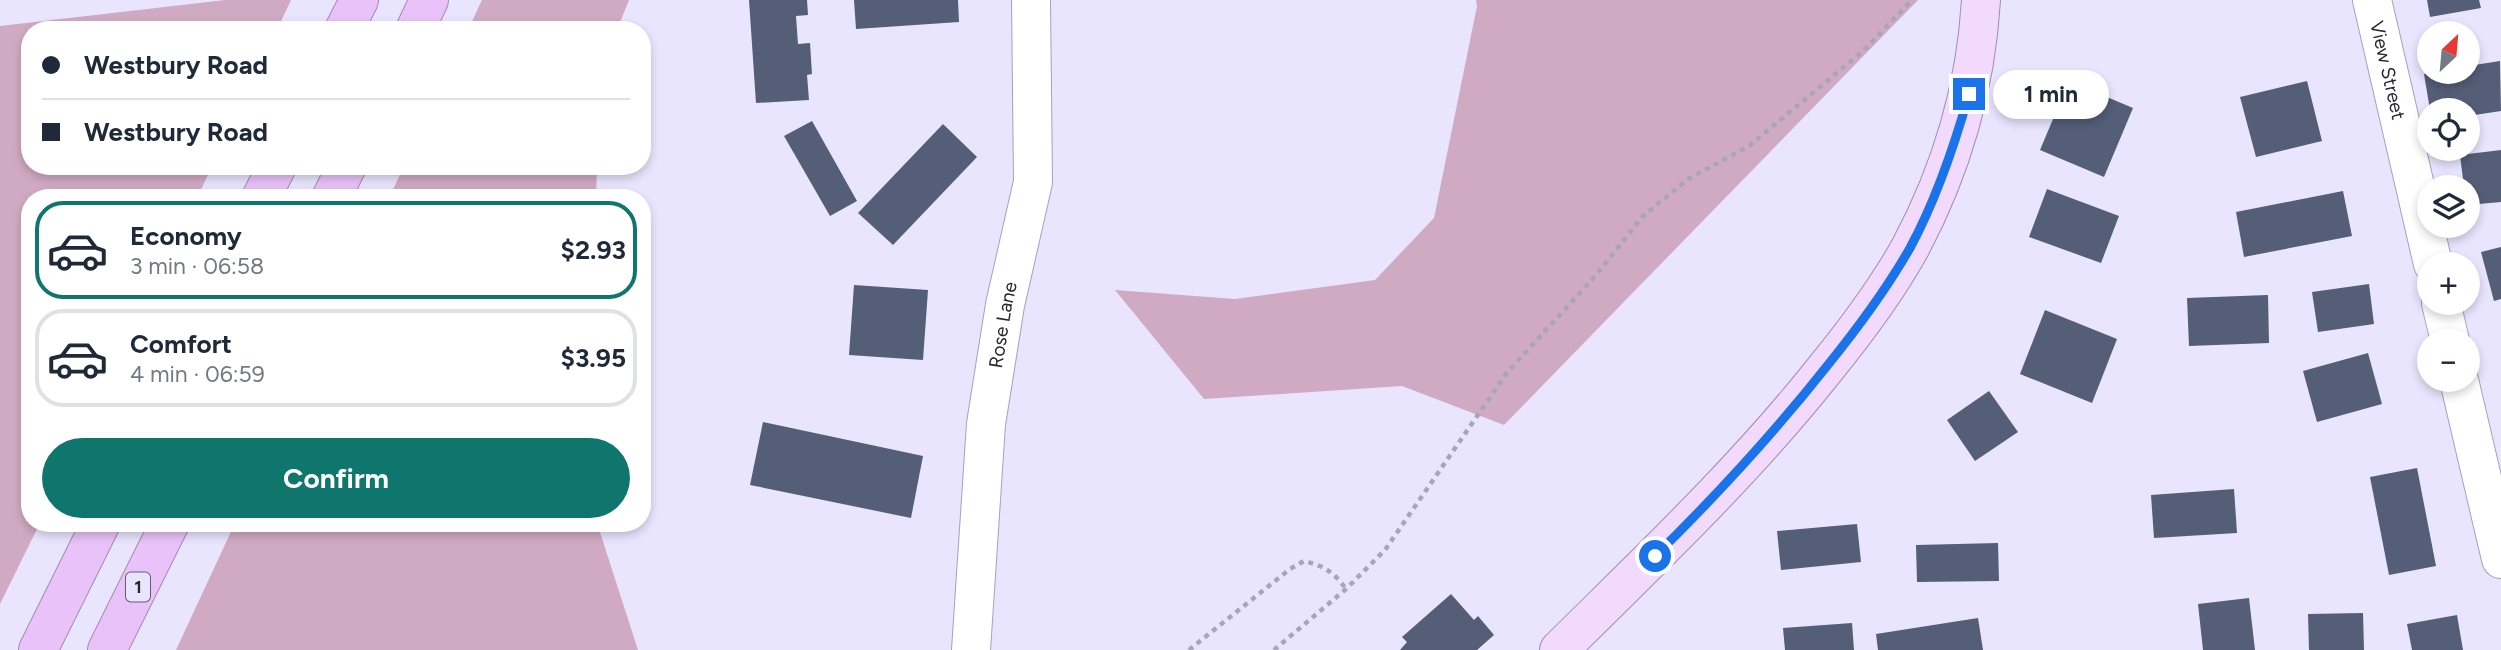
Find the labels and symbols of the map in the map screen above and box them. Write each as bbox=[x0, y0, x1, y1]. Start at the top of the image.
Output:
street label: View Street bbox=[2366, 19, 2411, 122]
north arrow bbox=[2417, 21, 2480, 84]
callout: 1 min bbox=[1994, 70, 2109, 119]
route end bbox=[1953, 78, 1985, 110]
street label: Rose Lane bbox=[984, 279, 1021, 370]
route start bbox=[1639, 540, 1671, 572]
road number: 1 bbox=[126, 572, 150, 602]

